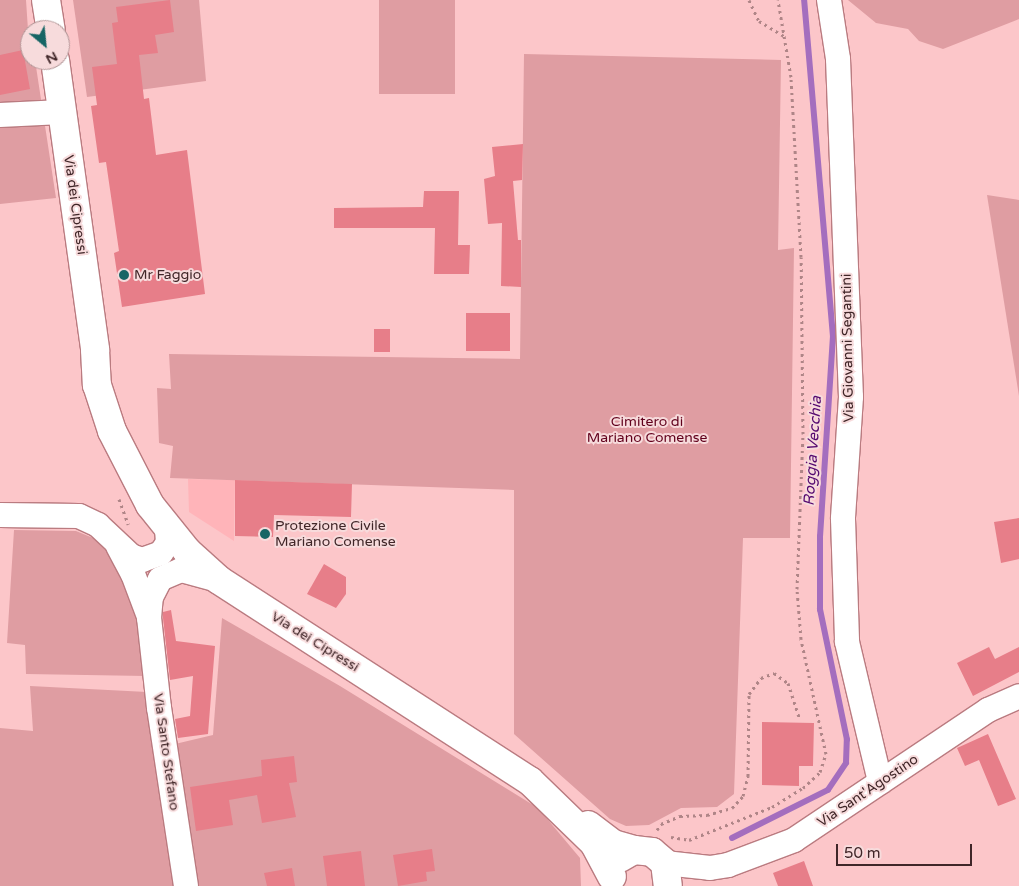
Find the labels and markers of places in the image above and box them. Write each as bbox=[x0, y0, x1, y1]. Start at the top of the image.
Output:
place label: Mr Faggio bbox=[134, 267, 201, 283]
marker: Mr Faggio bbox=[118, 269, 130, 281]
place label: Protezione Civile Mariano Comense bbox=[275, 518, 396, 550]
marker: Protezione Civile Mariano Comense bbox=[259, 528, 271, 540]

